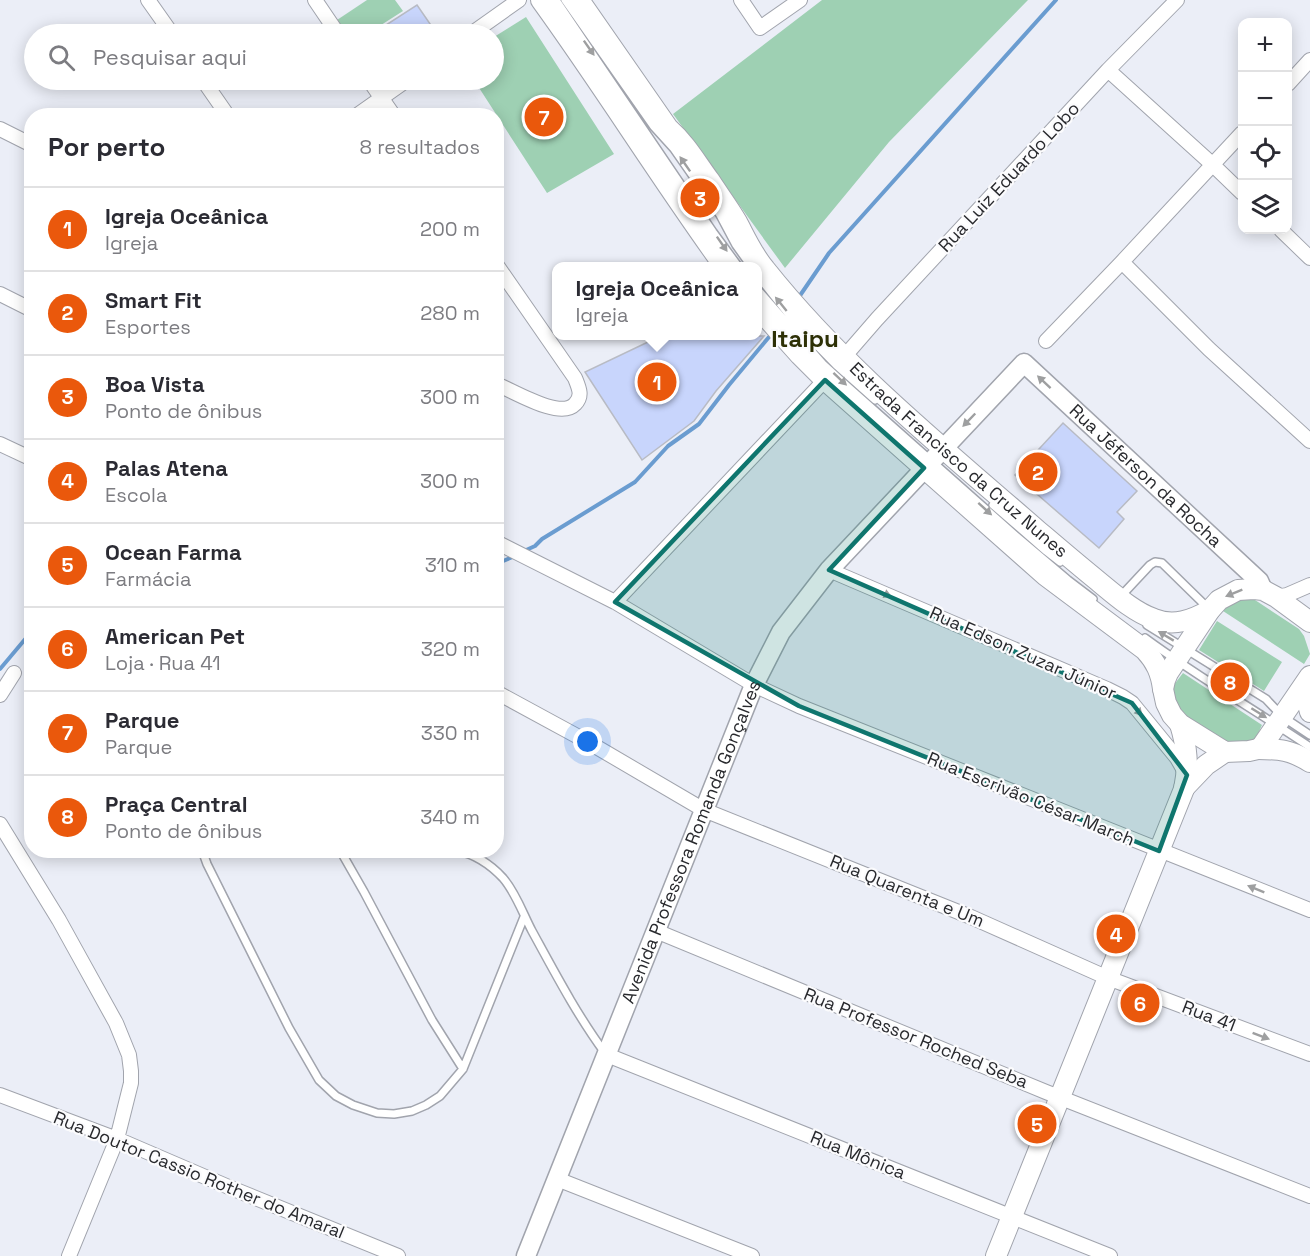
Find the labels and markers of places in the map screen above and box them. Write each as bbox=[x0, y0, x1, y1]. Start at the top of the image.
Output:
pin: 7 bbox=[524, 94, 564, 140]
pin: 3 bbox=[680, 176, 720, 220]
pin: 1 bbox=[638, 360, 676, 404]
pin: 2 bbox=[1018, 450, 1058, 494]
pin: 8 bbox=[1210, 660, 1250, 704]
pin: 4 bbox=[1096, 912, 1136, 956]
pin: 6 bbox=[1120, 980, 1160, 1026]
pin: 5 bbox=[1018, 1102, 1056, 1146]

